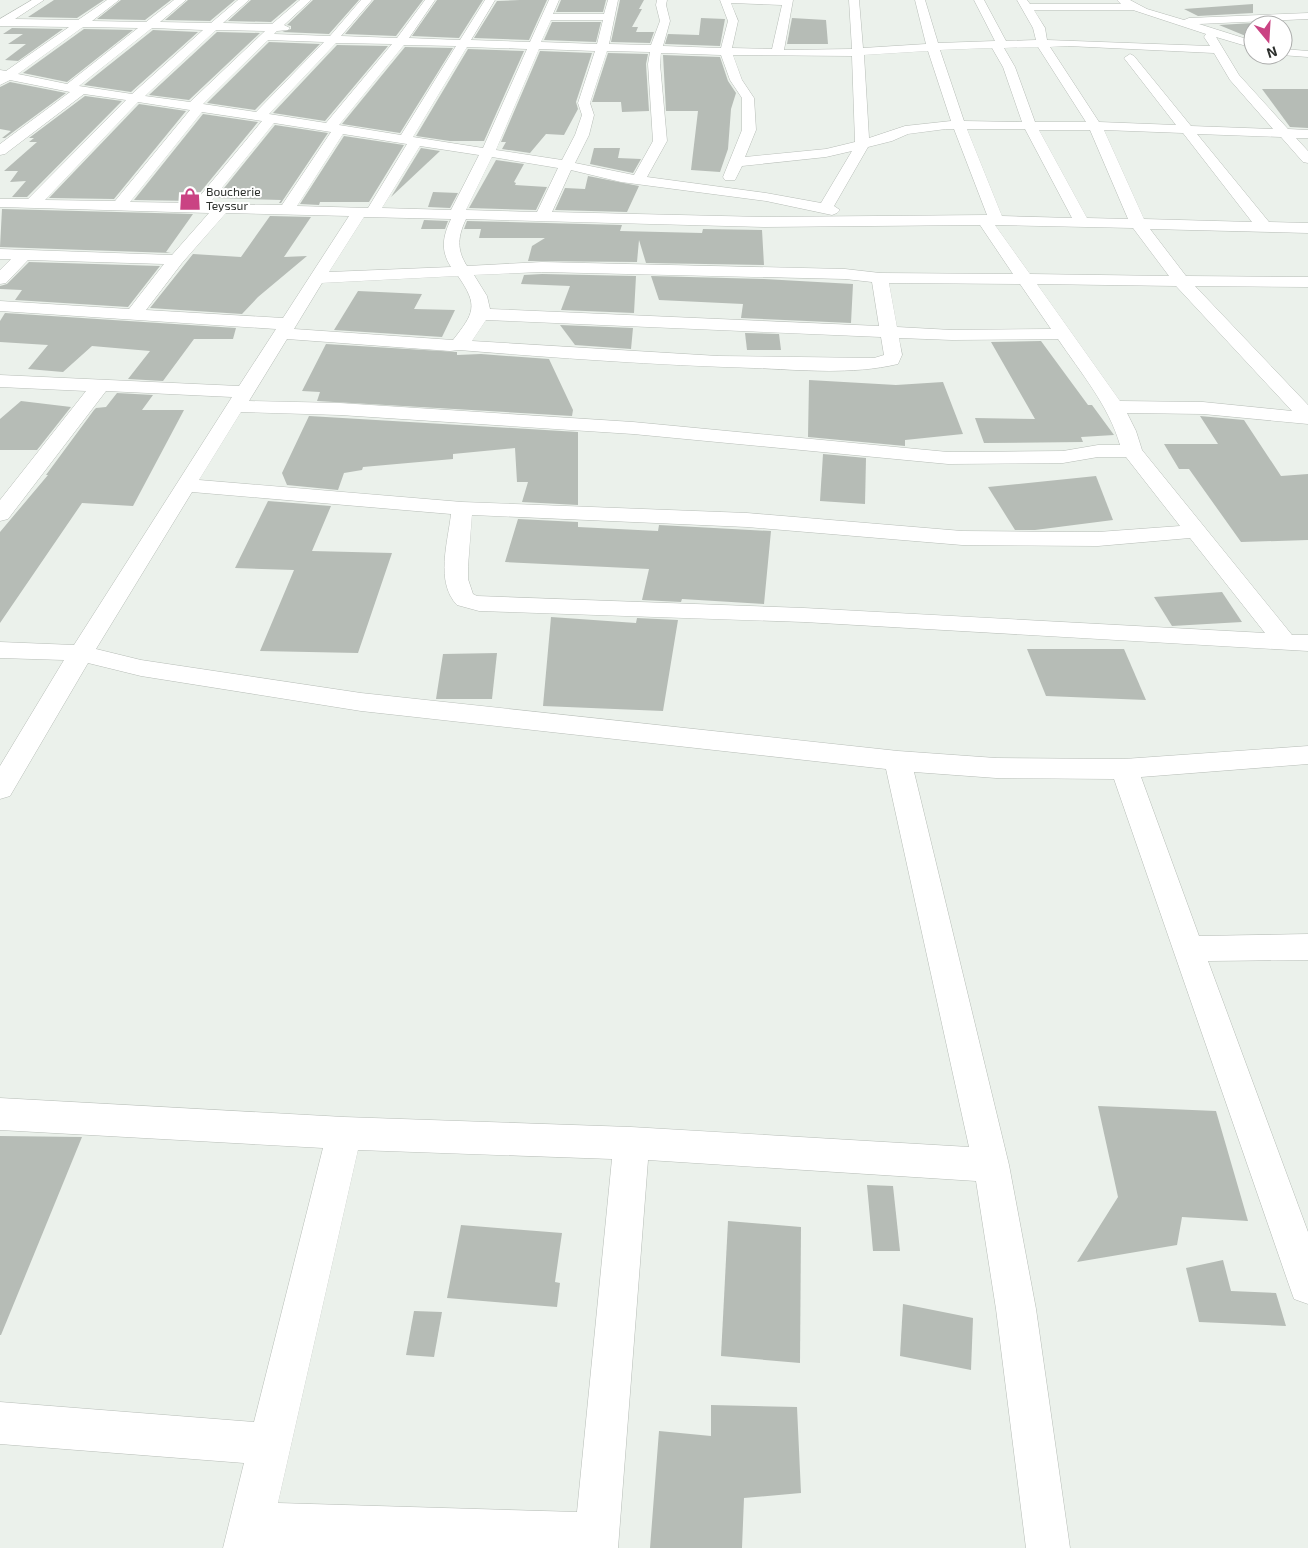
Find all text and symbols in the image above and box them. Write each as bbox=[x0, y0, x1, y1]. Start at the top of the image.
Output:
north arrow bbox=[1243, 15, 1293, 65]
text: N bbox=[1265, 43, 1280, 62]
place label: Boucherie Teyssur bbox=[206, 184, 261, 212]
shop icon: Boucherie Teyssur bbox=[177, 186, 203, 212]

